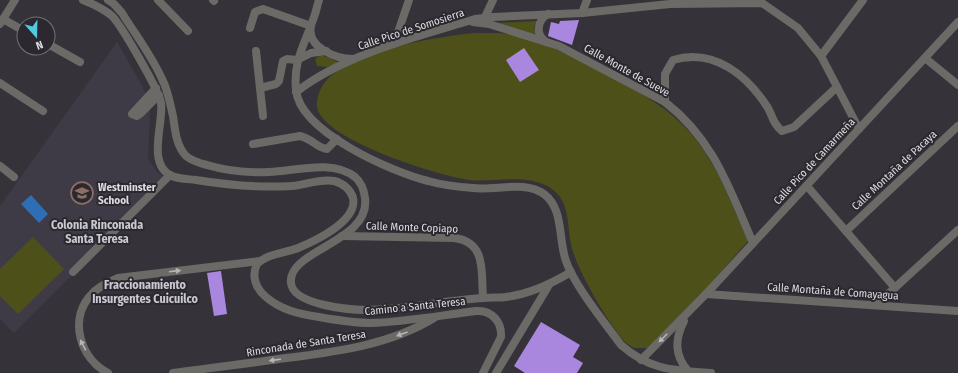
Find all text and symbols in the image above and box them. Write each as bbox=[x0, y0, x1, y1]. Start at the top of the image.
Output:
street label: Calle Pico de Somosierra bbox=[356, 6, 466, 53]
north arrow bbox=[16, 16, 56, 56]
text: N bbox=[34, 38, 45, 52]
street label: Calle Monte de Sueve bbox=[582, 41, 672, 99]
street label: Calle Pico de Camarmeña bbox=[771, 115, 858, 207]
street label: Calle Montaña de Pacaya bbox=[849, 128, 939, 213]
school or university icon: Westminster School bbox=[69, 180, 95, 206]
place label: Westminster School bbox=[98, 181, 157, 207]
district label: Colonia Rinconada Santa Teresa bbox=[51, 218, 143, 246]
street label: Calle Monte Copiapo bbox=[366, 219, 458, 236]
one-way arrow bbox=[169, 268, 182, 275]
district label: Fraccionamiento Insurgentes Cuicuilco bbox=[92, 278, 198, 306]
street label: Calle Montaña de Comayagua bbox=[767, 280, 899, 303]
street label: Camino a Santa Teresa bbox=[364, 295, 466, 318]
street label: Rinconada de Santa Teresa bbox=[245, 328, 367, 359]
one-way arrow bbox=[396, 331, 408, 337]
one-way arrow bbox=[658, 333, 668, 343]
one-way arrow bbox=[80, 339, 86, 351]
one-way arrow bbox=[269, 357, 281, 363]

